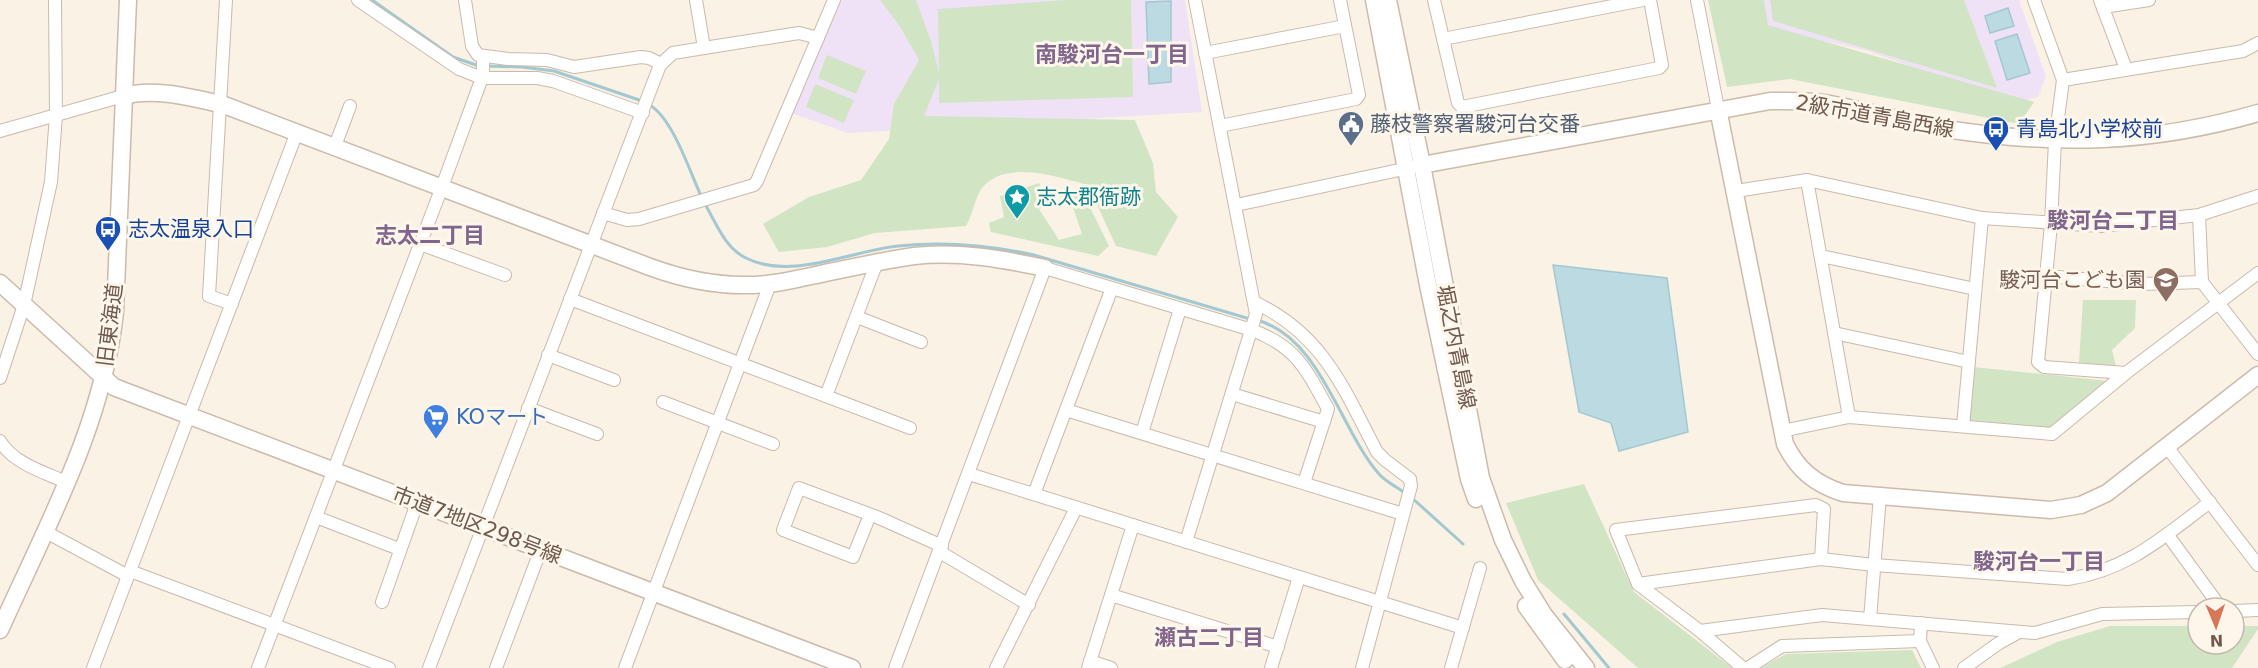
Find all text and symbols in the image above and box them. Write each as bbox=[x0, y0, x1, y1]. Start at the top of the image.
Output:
district label: 南駿河台一丁目 bbox=[1035, 42, 1189, 67]
street label: 2級市道青島西線 bbox=[1794, 90, 1956, 142]
public building icon: 藤枝警察署駿河台交番 bbox=[1336, 109, 1366, 147]
place label: 藤枝警察署駿河台交番 bbox=[1370, 112, 1580, 136]
bus stop icon: 青島北小学校前 bbox=[1981, 114, 2011, 152]
place label: 青島北小学校前 bbox=[2016, 117, 2163, 141]
place icon: 志太郡衙跡 bbox=[1002, 182, 1032, 220]
place label: 志太郡衙跡 bbox=[1036, 185, 1141, 209]
district label: 駿河台二丁目 bbox=[2047, 208, 2179, 233]
bus stop icon: 志太温泉入口 bbox=[93, 214, 123, 252]
place label: 志太温泉入口 bbox=[128, 217, 254, 241]
district label: 志太二丁目 bbox=[375, 223, 485, 248]
school or university icon: 駿河台こども園 bbox=[2151, 265, 2181, 303]
place label: 駿河台こども園 bbox=[1999, 268, 2146, 292]
street label: 旧東海道 bbox=[93, 282, 127, 368]
street label: 堀之内青島線 bbox=[1432, 283, 1480, 411]
supermarket icon: KOマート bbox=[421, 402, 451, 440]
place label: KOマート bbox=[456, 405, 548, 429]
street label: 市道7地区298号線 bbox=[389, 482, 565, 568]
district label: 駿河台一丁目 bbox=[1973, 549, 2105, 574]
north arrow bbox=[2186, 596, 2246, 656]
district label: 瀬古二丁目 bbox=[1154, 625, 1264, 650]
text: N bbox=[2209, 631, 2224, 650]

